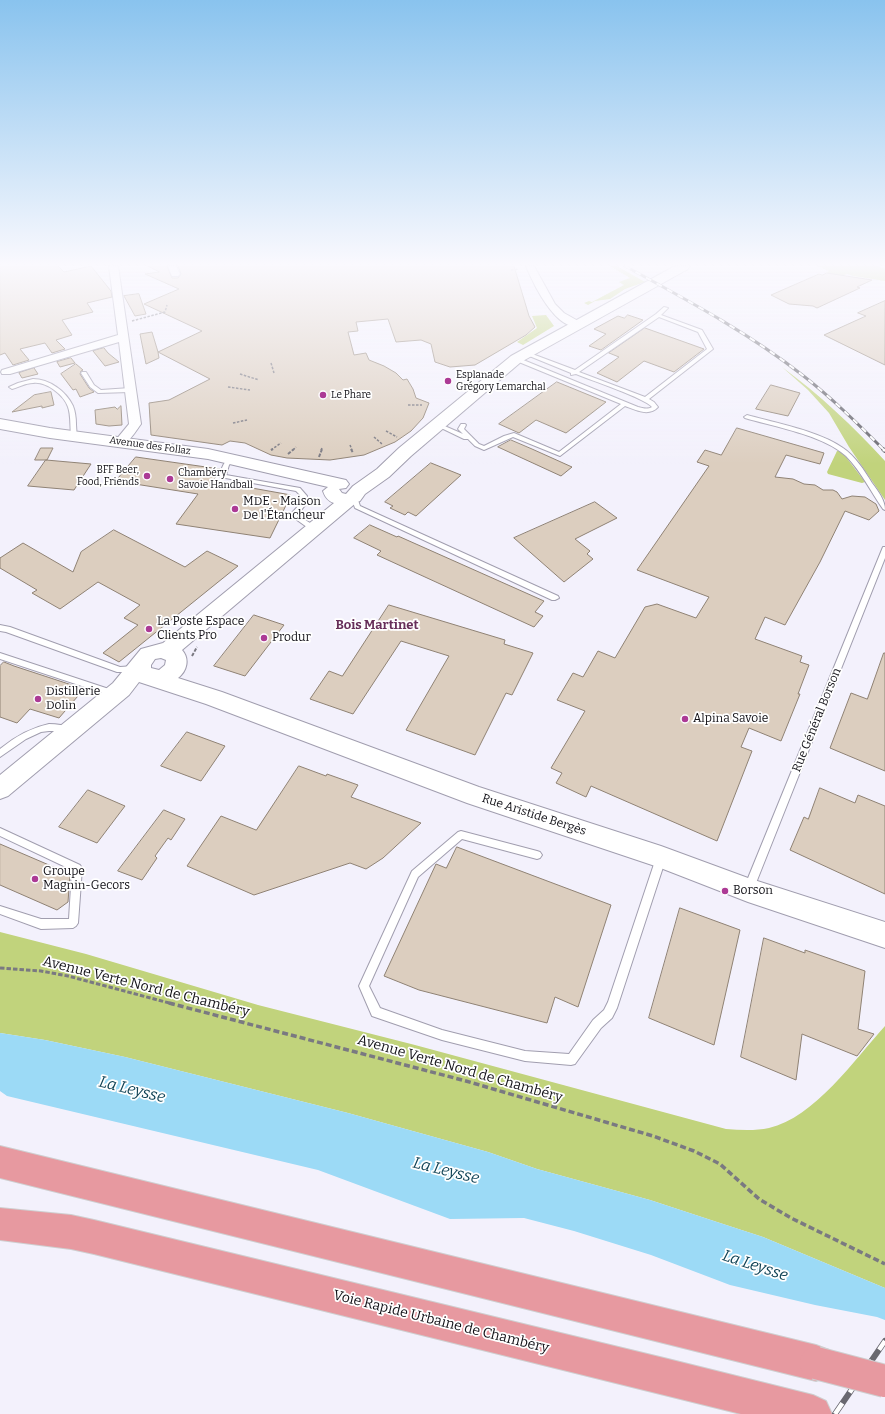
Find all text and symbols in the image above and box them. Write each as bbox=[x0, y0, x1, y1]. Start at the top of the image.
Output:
place label: Esplanade Grégory Lemarchal bbox=[456, 369, 546, 392]
marker: Esplanade Grégory Lemarchal bbox=[443, 376, 453, 386]
place label: Le Phare bbox=[331, 389, 371, 401]
marker: Le Phare bbox=[318, 390, 328, 400]
street label: Avenue des Follaz bbox=[108, 434, 192, 458]
place label: BFF Beer, Food, Friends bbox=[77, 464, 139, 488]
place label: Chambéry Savoie Handball bbox=[178, 467, 253, 490]
marker: BFF Beer, Food, Friends bbox=[142, 471, 152, 481]
marker: Chambéry Savoie Handball bbox=[165, 474, 175, 484]
place label: MDE - Maison De l'Étancheur bbox=[243, 495, 325, 523]
marker: MDE - Maison De l'Étancheur bbox=[230, 504, 240, 514]
place label: La Poste Espace Clients Pro bbox=[157, 615, 244, 643]
district label: Bois Martinet bbox=[335, 617, 419, 633]
marker: La Poste Espace Clients Pro bbox=[144, 624, 154, 634]
place label: Produr bbox=[272, 631, 311, 645]
marker: Produr bbox=[259, 633, 269, 643]
street label: Rue Général Borson bbox=[790, 666, 844, 774]
place label: Distillerie Dolin bbox=[46, 685, 100, 713]
marker: Distillerie Dolin bbox=[33, 694, 43, 704]
place label: Alpina Savoie bbox=[693, 712, 768, 726]
marker: Alpina Savoie bbox=[680, 714, 690, 724]
street label: Rue Aristide Bergès bbox=[480, 791, 588, 839]
place label: Groupe Magnin-Gecors bbox=[43, 865, 130, 893]
marker: Groupe Magnin-Gecors bbox=[30, 874, 40, 884]
place label: Borson bbox=[733, 884, 773, 898]
marker: Borson bbox=[720, 886, 730, 896]
street label: Avenue Verte Nord de Chambéry bbox=[41, 953, 251, 1021]
street label: Avenue Verte Nord de Chambéry bbox=[356, 1032, 564, 1106]
water label: La Leysse bbox=[97, 1072, 167, 1108]
water label: La Leysse bbox=[411, 1153, 481, 1189]
water label: La Leysse bbox=[720, 1246, 790, 1286]
street label: Voie Rapide Urbaine de Chambéry bbox=[331, 1287, 551, 1357]

